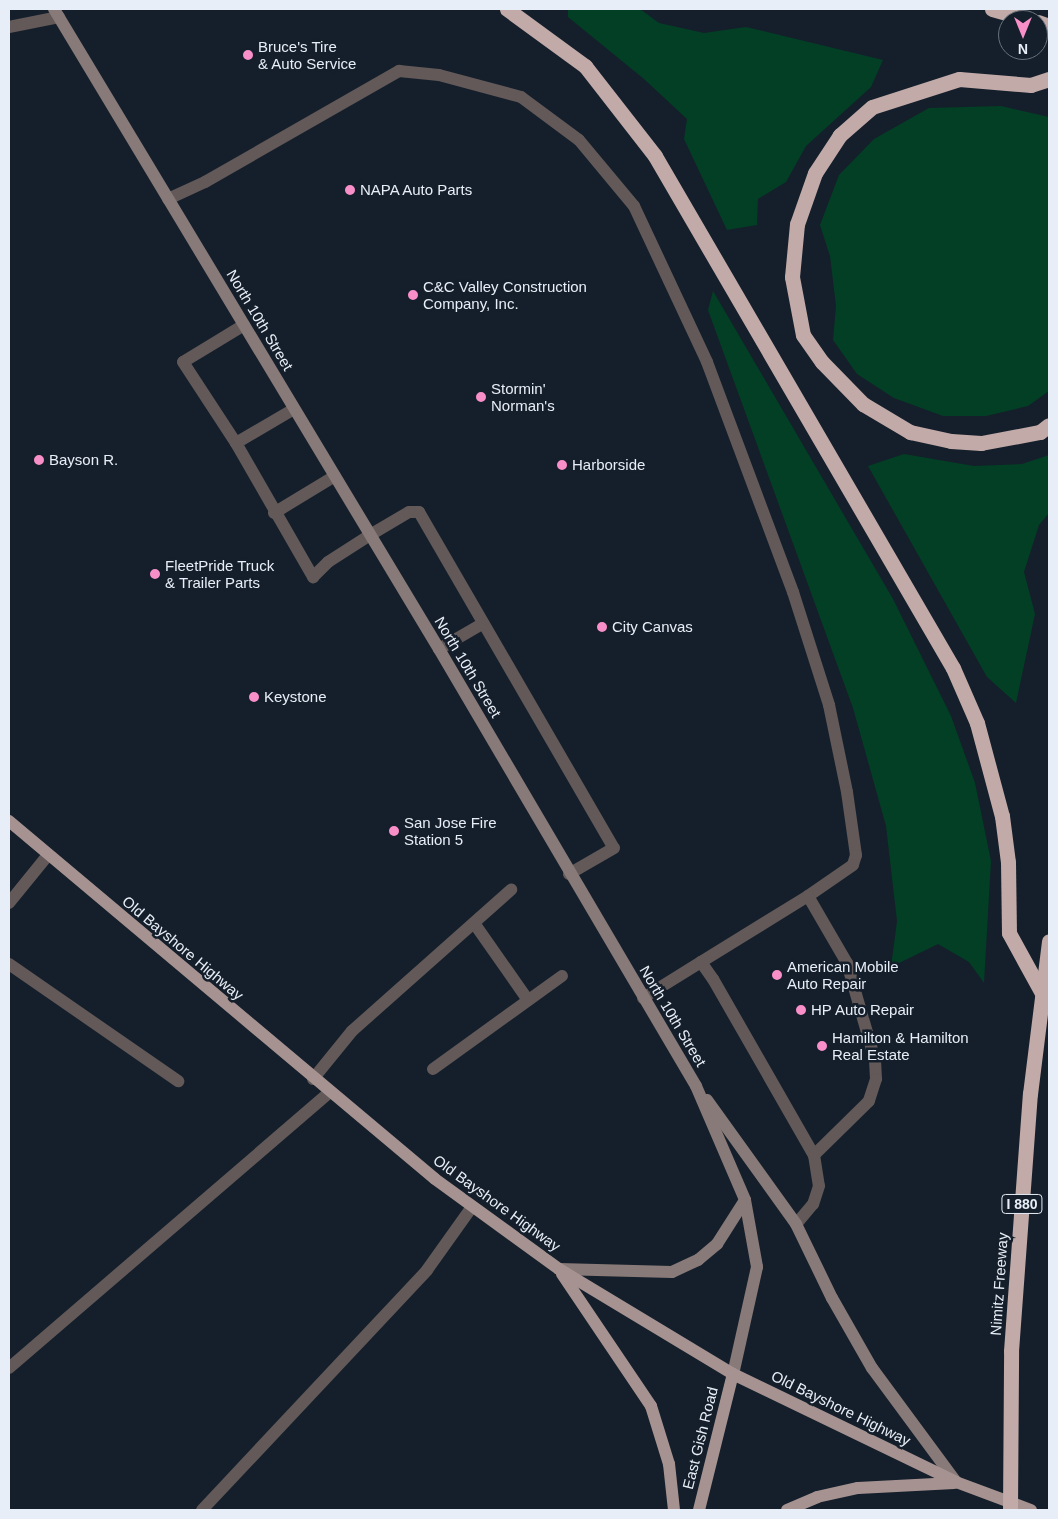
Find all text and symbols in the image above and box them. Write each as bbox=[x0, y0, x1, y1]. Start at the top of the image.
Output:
north arrow bbox=[998, 10, 1048, 60]
place label: Bruce's Tire & Auto Service bbox=[258, 37, 357, 72]
text: N bbox=[1018, 41, 1028, 57]
marker: Bruce's Tire & Auto Service bbox=[242, 49, 254, 61]
place label: NAPA Auto Parts bbox=[360, 181, 474, 199]
marker: NAPA Auto Parts bbox=[344, 184, 356, 196]
street label: North 10th Street bbox=[223, 266, 297, 374]
place label: C&C Valley Construction Company, Inc. bbox=[423, 277, 587, 312]
marker: C&C Valley Construction Company, Inc. bbox=[407, 289, 419, 301]
place label: Stormin' Norman's bbox=[491, 379, 555, 414]
marker: Stormin' Norman's bbox=[475, 391, 487, 403]
place label: Bayson R. bbox=[49, 451, 118, 469]
marker: Bayson R. bbox=[33, 454, 45, 466]
place label: Harborside bbox=[572, 456, 645, 474]
marker: Harborside bbox=[556, 459, 568, 471]
place label: FleetPride Truck & Trailer Parts bbox=[165, 556, 274, 591]
marker: FleetPride Truck & Trailer Parts bbox=[149, 568, 161, 580]
street label: North 10th Street bbox=[431, 613, 505, 721]
place label: City Canvas bbox=[612, 618, 693, 636]
marker: City Canvas bbox=[596, 621, 608, 633]
place label: Keystone bbox=[264, 688, 327, 706]
marker: Keystone bbox=[248, 691, 260, 703]
place label: San Jose Fire Station 5 bbox=[404, 813, 497, 848]
marker: San Jose Fire Station 5 bbox=[388, 825, 400, 837]
street label: Old Bayshore Highway bbox=[119, 892, 247, 1004]
place label: American Mobile Auto Repair bbox=[787, 957, 899, 992]
street label: North 10th Street bbox=[636, 962, 710, 1070]
marker: American Mobile Auto Repair bbox=[771, 969, 783, 981]
place label: HP Auto Repair bbox=[811, 1001, 915, 1019]
marker: HP Auto Repair bbox=[795, 1004, 807, 1016]
place label: Hamilton & Hamilton Real Estate bbox=[832, 1028, 969, 1063]
marker: Hamilton & Hamilton Real Estate bbox=[816, 1040, 828, 1052]
street label: Old Bayshore Highway bbox=[430, 1151, 564, 1255]
road number: I 880 bbox=[1001, 1192, 1043, 1216]
street label: Nimitz Freeway bbox=[986, 1232, 1012, 1336]
street label: Old Bayshore Highway bbox=[768, 1366, 914, 1450]
street label: East Gish Road bbox=[679, 1385, 721, 1491]

